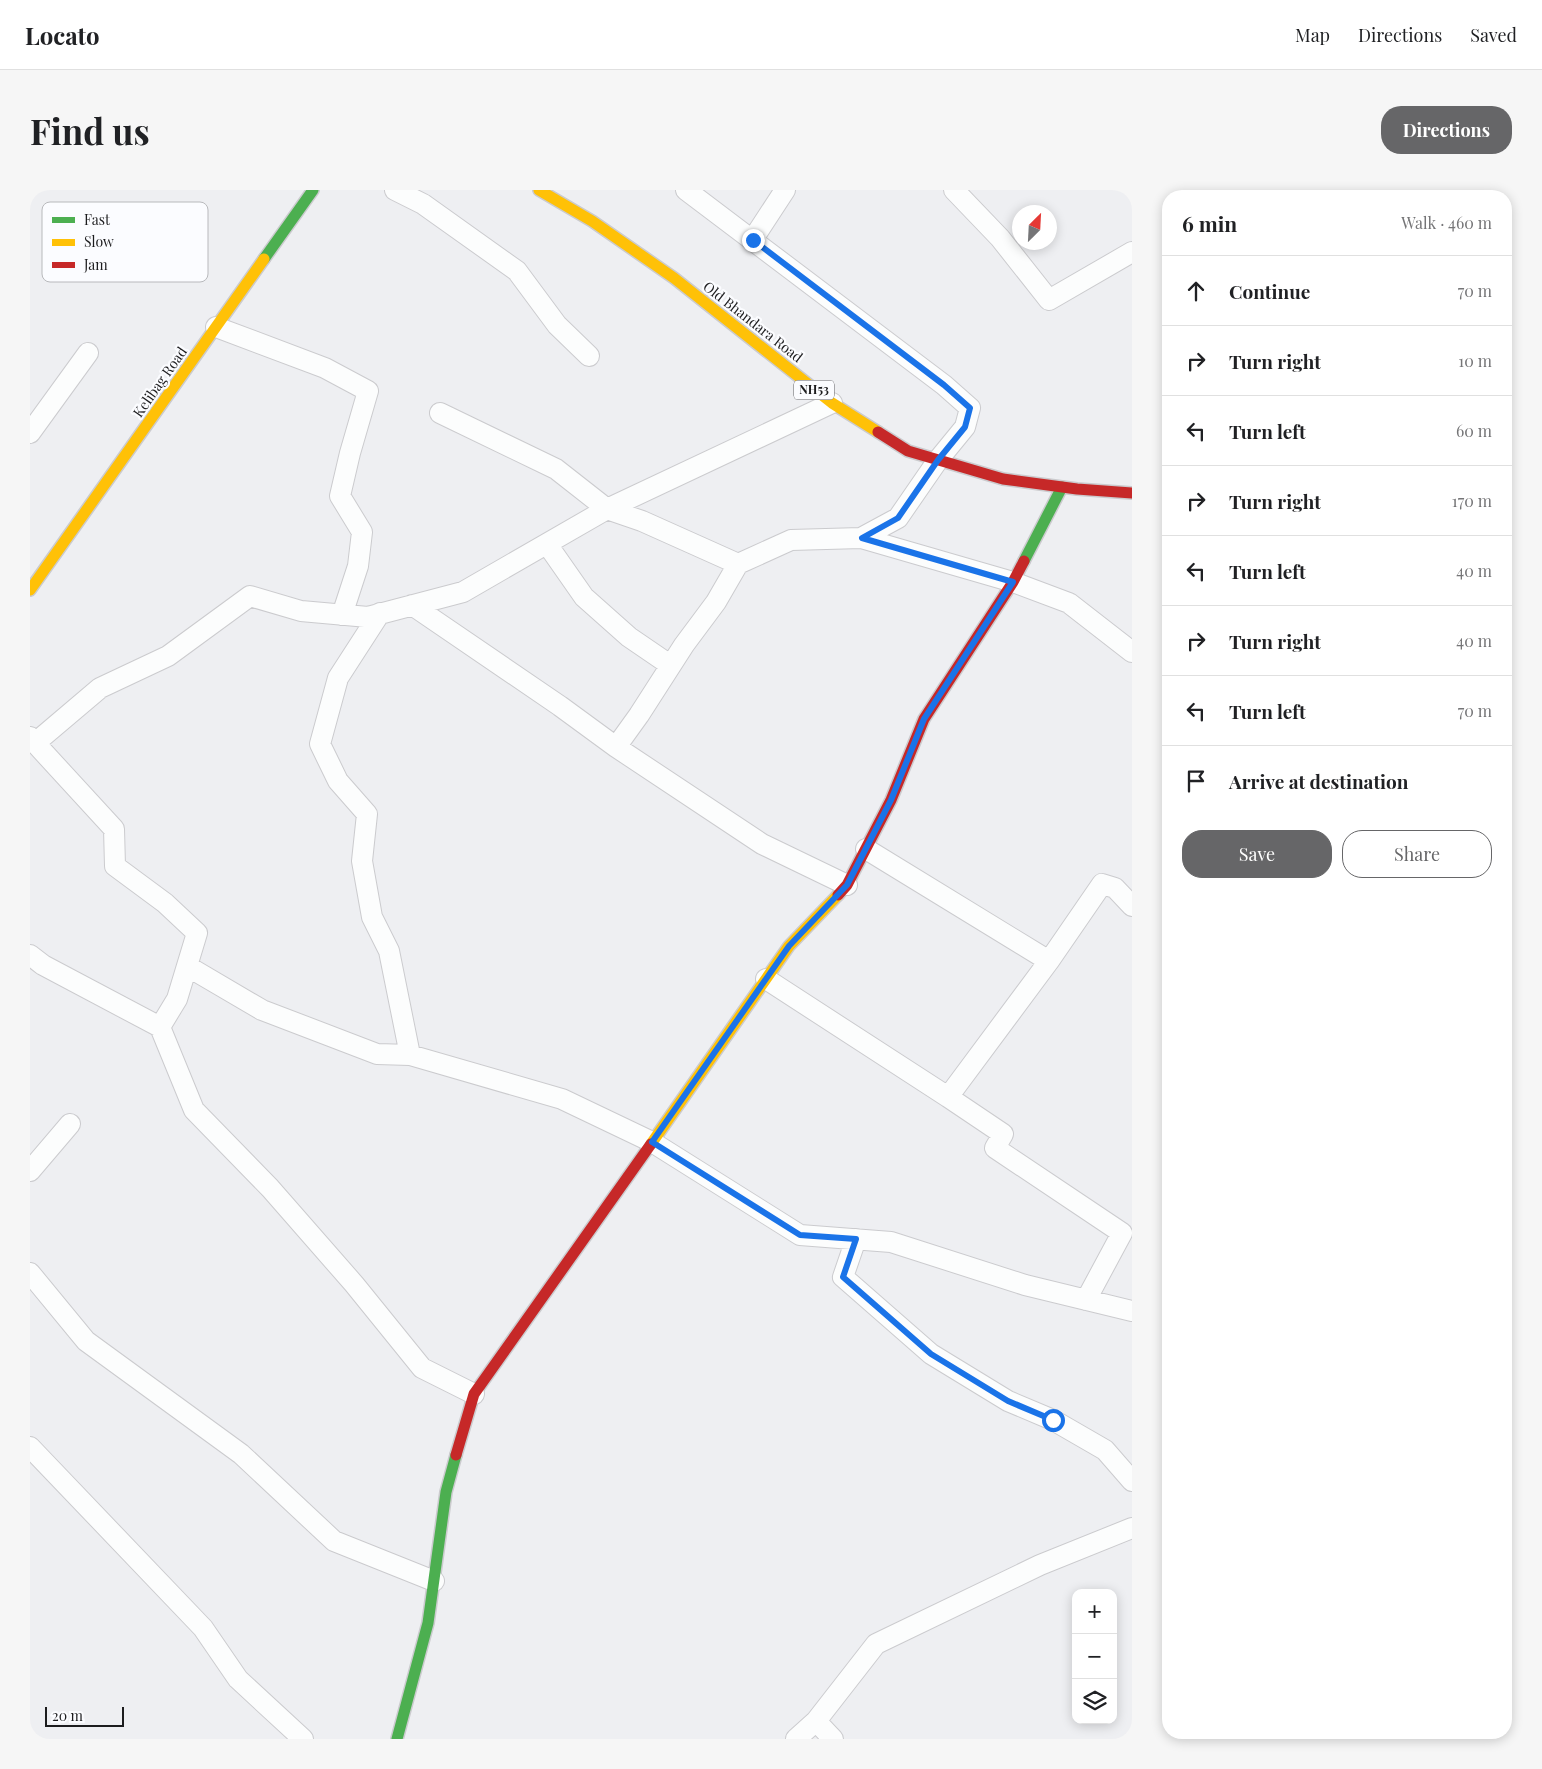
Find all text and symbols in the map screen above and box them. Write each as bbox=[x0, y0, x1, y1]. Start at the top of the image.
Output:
text: Locato bbox=[25, 19, 99, 51]
text: Map bbox=[1295, 23, 1330, 47]
text: Directions bbox=[1358, 23, 1442, 47]
text: Saved bbox=[1470, 23, 1517, 47]
button: Directions bbox=[1381, 106, 1512, 154]
text: Find us bbox=[30, 107, 150, 154]
legend bbox=[42, 202, 208, 282]
north arrow bbox=[1012, 205, 1057, 250]
text: 6 min bbox=[1182, 209, 1237, 237]
text: Fast bbox=[84, 210, 111, 229]
text: Walk · 460 m bbox=[1401, 212, 1492, 233]
route end bbox=[742, 229, 765, 252]
text: Slow bbox=[84, 232, 114, 251]
text: Jam bbox=[83, 255, 108, 274]
street label: Old Bhandara Road bbox=[700, 277, 807, 366]
icon: ahead bbox=[1182, 277, 1210, 305]
text: Continue bbox=[1229, 278, 1310, 304]
text: 70 m bbox=[1458, 280, 1492, 301]
street label: Kelibag Road bbox=[128, 343, 191, 421]
icon: right bbox=[1182, 347, 1210, 375]
text: Turn right bbox=[1229, 348, 1321, 374]
text: 10 m bbox=[1458, 350, 1492, 371]
road number: NH53 bbox=[794, 380, 834, 400]
icon: left bbox=[1182, 417, 1210, 445]
text: Turn left bbox=[1229, 418, 1306, 444]
text: 60 m bbox=[1456, 420, 1492, 441]
icon: right bbox=[1182, 487, 1210, 515]
text: Turn right bbox=[1229, 488, 1321, 514]
text: 170 m bbox=[1452, 490, 1492, 511]
icon: left bbox=[1182, 557, 1210, 585]
text: Turn left bbox=[1229, 558, 1306, 584]
text: 40 m bbox=[1456, 560, 1492, 581]
icon: right bbox=[1182, 627, 1210, 655]
text: Turn right bbox=[1229, 628, 1321, 654]
text: 40 m bbox=[1456, 630, 1492, 651]
icon: left bbox=[1182, 697, 1210, 725]
text: Turn left bbox=[1229, 698, 1306, 724]
text: 70 m bbox=[1458, 700, 1492, 721]
icon: arrive bbox=[1182, 767, 1210, 795]
text: Arrive at destination bbox=[1229, 768, 1409, 794]
button: Save bbox=[1182, 830, 1332, 878]
button: Share bbox=[1342, 830, 1492, 878]
route start bbox=[1042, 1409, 1065, 1432]
map controls bbox=[1072, 1589, 1117, 1724]
button: + bbox=[1072, 1589, 1117, 1634]
button: − bbox=[1072, 1634, 1117, 1679]
button: layers bbox=[1072, 1679, 1117, 1724]
scale bar bbox=[45, 1704, 124, 1727]
text: 20 m bbox=[52, 1706, 83, 1725]

